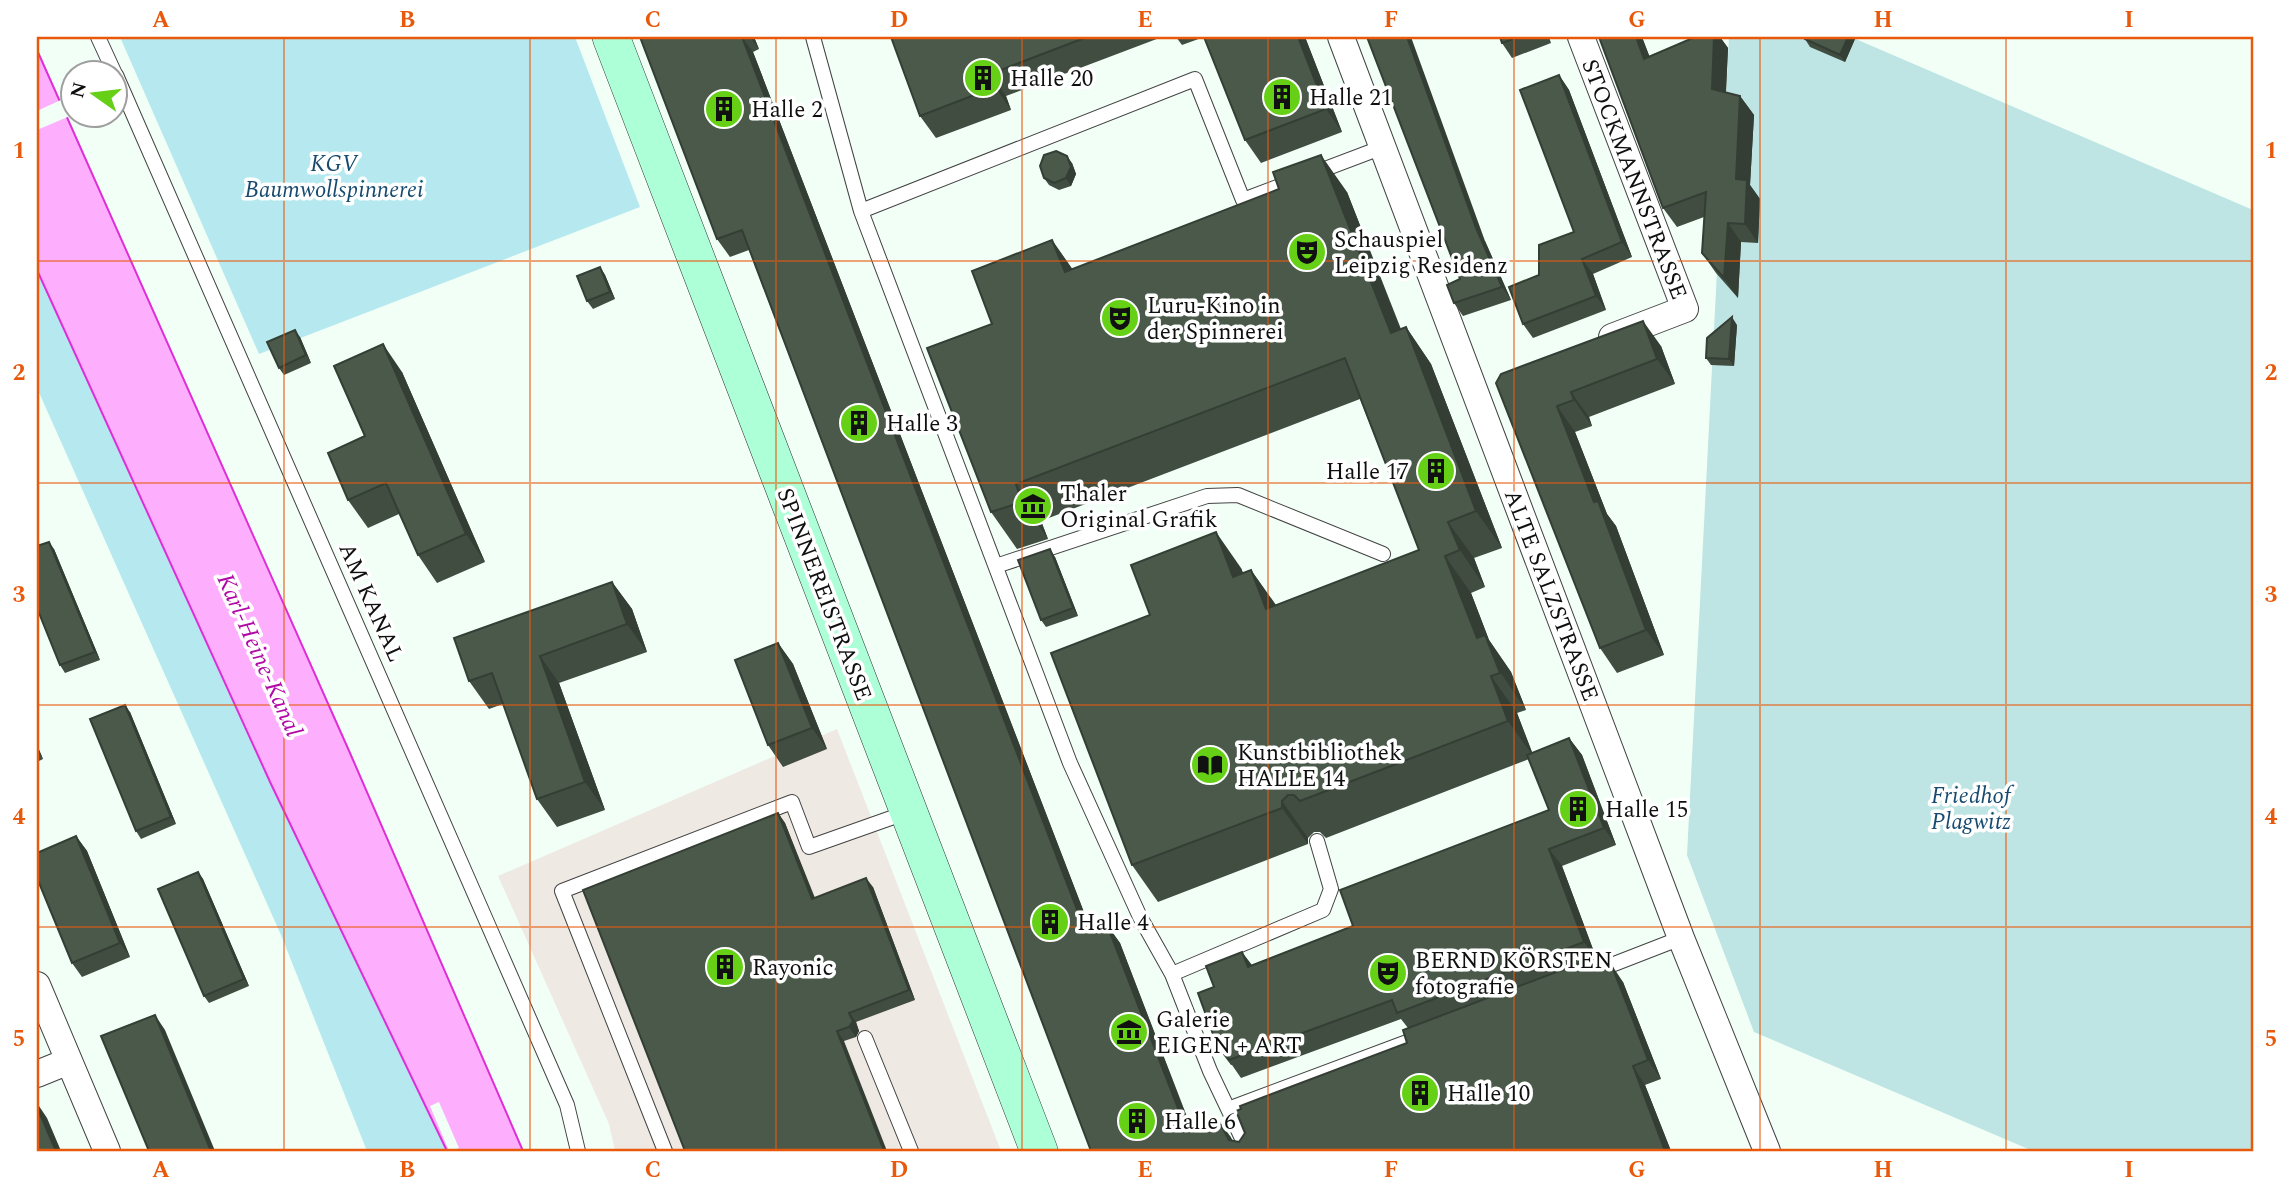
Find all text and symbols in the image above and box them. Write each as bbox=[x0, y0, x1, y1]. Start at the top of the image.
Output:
text: A bbox=[152, 3, 170, 38]
text: B bbox=[399, 3, 415, 38]
text: C bbox=[645, 3, 661, 38]
text: D bbox=[890, 3, 908, 38]
text: E bbox=[1137, 3, 1153, 38]
text: F bbox=[1384, 3, 1398, 38]
text: G bbox=[1628, 3, 1646, 38]
text: H bbox=[1873, 3, 1893, 38]
text: I bbox=[2124, 3, 2134, 38]
street label: STOCKMANNSTRASSE bbox=[1572, 54, 1696, 305]
building icon: Halle 20 bbox=[962, 57, 1004, 99]
north arrow bbox=[60, 60, 130, 130]
place label: Halle 20 bbox=[1010, 62, 1093, 97]
building icon: Halle 21 bbox=[1261, 76, 1303, 118]
text: N bbox=[63, 79, 95, 101]
place label: Halle 21 bbox=[1309, 81, 1392, 116]
building icon: Halle 2 bbox=[703, 88, 745, 130]
place label: Halle 2 bbox=[751, 93, 823, 128]
text: 1 bbox=[13, 134, 25, 169]
text: 1 bbox=[2265, 134, 2277, 169]
park label: KGV Baumwollspinnerei bbox=[244, 147, 424, 208]
place label: Schauspiel Leipzig Residenz bbox=[1334, 223, 1508, 284]
theatre icon: Schauspiel Leipzig Residenz bbox=[1286, 231, 1328, 273]
place label: Luru-Kino in der Spinnerei bbox=[1147, 289, 1284, 350]
theatre icon: Luru-Kino in der Spinnerei bbox=[1099, 297, 1141, 339]
text: 2 bbox=[13, 356, 26, 391]
text: 2 bbox=[2265, 356, 2278, 391]
building icon: Halle 3 bbox=[838, 402, 880, 444]
place label: Halle 3 bbox=[886, 407, 958, 442]
building icon: Halle 17 bbox=[1415, 450, 1457, 492]
place label: Halle 17 bbox=[1326, 455, 1409, 490]
place label: Thaler Original Grafik bbox=[1060, 477, 1218, 538]
street label: SPINNEREISTRASSE bbox=[767, 483, 880, 706]
street label: ALTE SALZSTRASSE bbox=[1494, 484, 1607, 707]
museum icon: Thaler Original Grafik bbox=[1012, 485, 1054, 527]
street label: AM KANAL bbox=[329, 537, 413, 668]
water label: Karl-Heine-Kanal bbox=[207, 568, 311, 743]
text: 3 bbox=[13, 578, 26, 613]
text: 3 bbox=[2265, 578, 2278, 613]
place label: Kunstbibliothek HALLE 14 bbox=[1237, 736, 1402, 797]
library icon: Kunstbibliothek HALLE 14 bbox=[1189, 744, 1231, 786]
park label: Friedhof Plagwitz bbox=[1931, 779, 2015, 840]
building icon: Halle 15 bbox=[1557, 788, 1599, 830]
place label: Halle 15 bbox=[1605, 793, 1688, 828]
text: 4 bbox=[13, 800, 26, 835]
text: 4 bbox=[2265, 800, 2278, 835]
building icon: Halle 4 bbox=[1029, 901, 1071, 943]
place label: Halle 4 bbox=[1077, 906, 1149, 941]
place label: BERND KÖRSTEN fotografie bbox=[1415, 944, 1613, 1005]
building icon: Rayonic bbox=[704, 946, 746, 988]
place label: Rayonic bbox=[752, 951, 834, 986]
theatre icon: BERND KÖRSTEN fotografie bbox=[1367, 952, 1409, 994]
place label: Galerie EIGEN + ART bbox=[1156, 1003, 1302, 1064]
museum icon: Galerie EIGEN + ART bbox=[1108, 1011, 1150, 1053]
text: 5 bbox=[13, 1022, 25, 1057]
text: 5 bbox=[2265, 1022, 2277, 1057]
building icon: Halle 10 bbox=[1399, 1072, 1441, 1114]
place label: Halle 10 bbox=[1447, 1077, 1530, 1112]
building icon: Halle 6 bbox=[1116, 1100, 1158, 1142]
place label: Halle 6 bbox=[1164, 1105, 1236, 1140]
text: A bbox=[152, 1153, 170, 1188]
text: B bbox=[399, 1153, 415, 1188]
text: C bbox=[645, 1153, 661, 1188]
text: D bbox=[890, 1153, 908, 1188]
text: E bbox=[1137, 1153, 1153, 1188]
text: F bbox=[1384, 1153, 1398, 1188]
text: G bbox=[1628, 1153, 1646, 1188]
text: H bbox=[1873, 1153, 1893, 1188]
text: I bbox=[2124, 1153, 2134, 1188]

